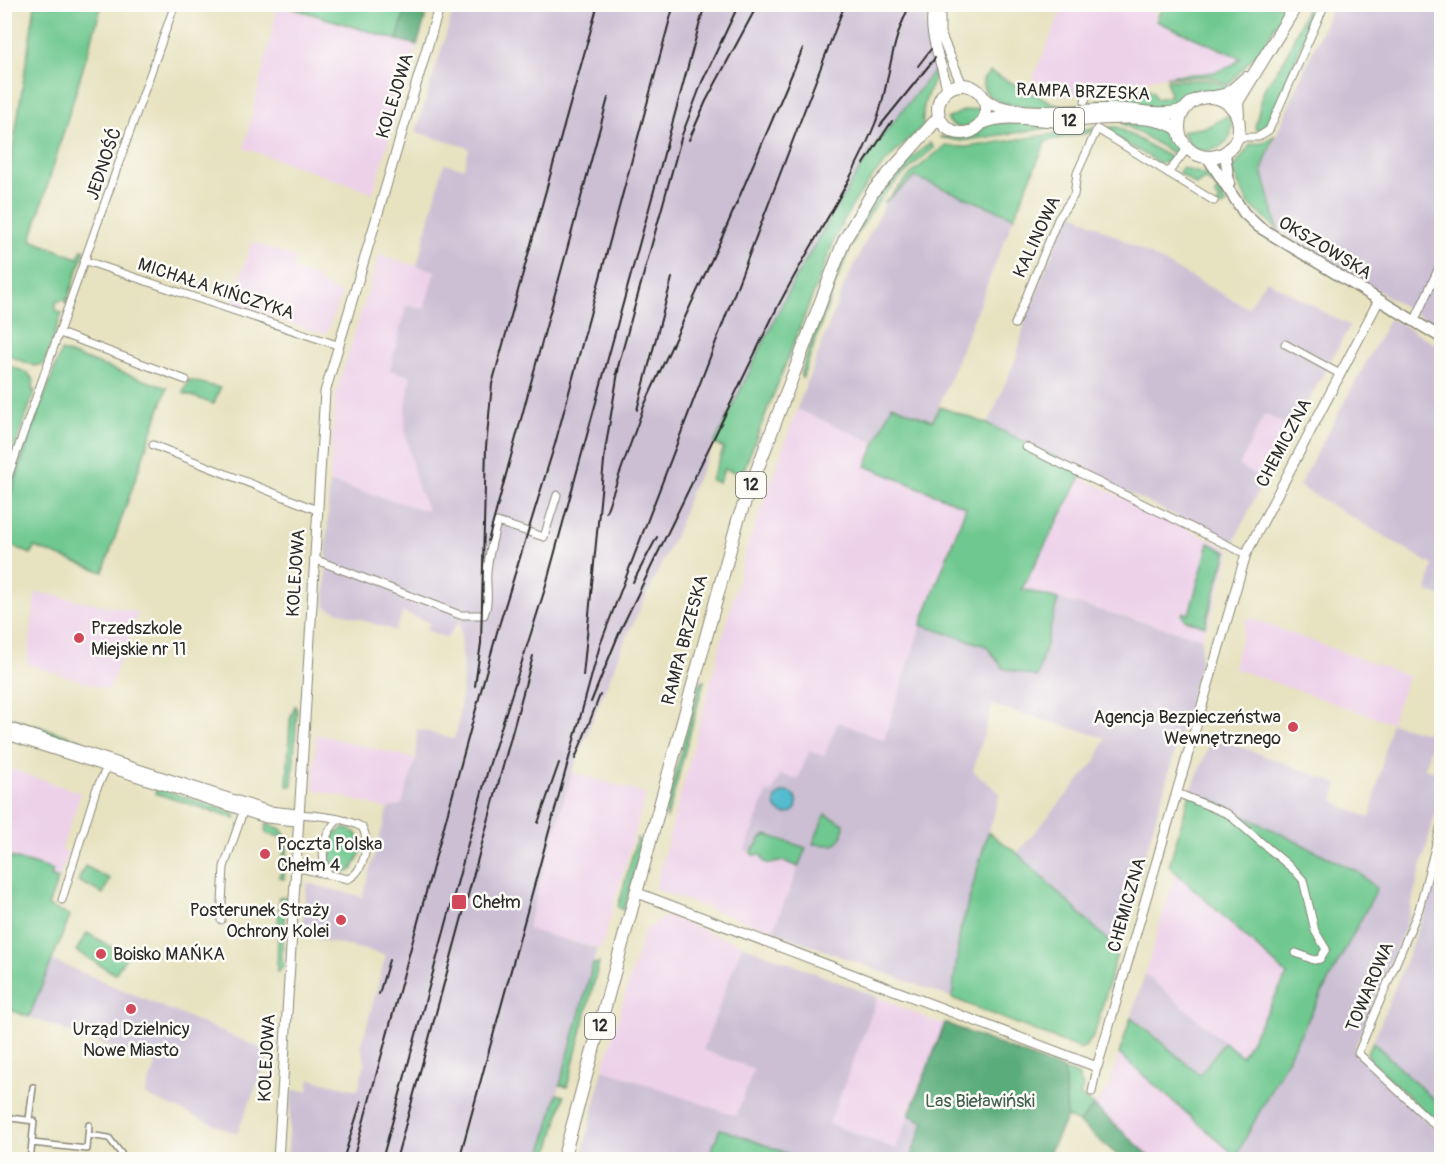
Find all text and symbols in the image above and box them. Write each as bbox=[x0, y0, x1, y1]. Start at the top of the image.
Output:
street label: KOLEJOWA bbox=[371, 50, 419, 141]
street label: RAMPA BRZESKA bbox=[1016, 78, 1151, 106]
road number: 12 bbox=[1054, 108, 1084, 134]
street label: JEDNOŚĆ bbox=[81, 125, 127, 203]
street label: KALINOWA bbox=[1008, 192, 1066, 281]
street label: OKSZOWSKA bbox=[1274, 211, 1376, 285]
street label: MICHAŁA KIŃCZYKA bbox=[135, 253, 297, 325]
street label: CHEMICZNA bbox=[1251, 394, 1317, 491]
road number: 12 bbox=[736, 472, 766, 498]
street label: KOLEJOWA bbox=[281, 528, 311, 618]
street label: RAMPA BRZESKA bbox=[657, 572, 714, 708]
place label: Przedszkole Miejskie nr 11 bbox=[91, 617, 186, 661]
marker: Przedszkole Miejskie nr 11 bbox=[72, 631, 86, 645]
place label: Agencja Bezpieczeństwa Wewnętrznego bbox=[1093, 706, 1281, 750]
marker: Agencja Bezpieczeństwa Wewnętrznego bbox=[1286, 720, 1300, 734]
place label: Poczta Polska Chełm 4 bbox=[277, 833, 382, 877]
marker: Poczta Polska Chełm 4 bbox=[258, 847, 272, 861]
street label: CHEMICZNA bbox=[1103, 855, 1152, 955]
place label: Chełm bbox=[472, 891, 521, 914]
marker: Chełm bbox=[450, 893, 468, 911]
place label: Posterunek Straży Ochrony Kolei bbox=[190, 899, 329, 943]
marker: Posterunek Straży Ochrony Kolei bbox=[334, 913, 348, 927]
street label: TOWAROWA bbox=[1341, 938, 1399, 1035]
place label: Boisko MAŃKA bbox=[113, 943, 225, 966]
marker: Boisko MAŃKA bbox=[94, 947, 108, 961]
marker: Urząd Dzielnicy Nowe Miasto bbox=[124, 1002, 138, 1016]
street label: KOLEJOWA bbox=[253, 1013, 281, 1102]
road number: 12 bbox=[585, 1013, 615, 1039]
place label: Urząd Dzielnicy Nowe Miasto bbox=[73, 1018, 190, 1062]
park label: Las Bieławiński bbox=[925, 1090, 1035, 1113]

